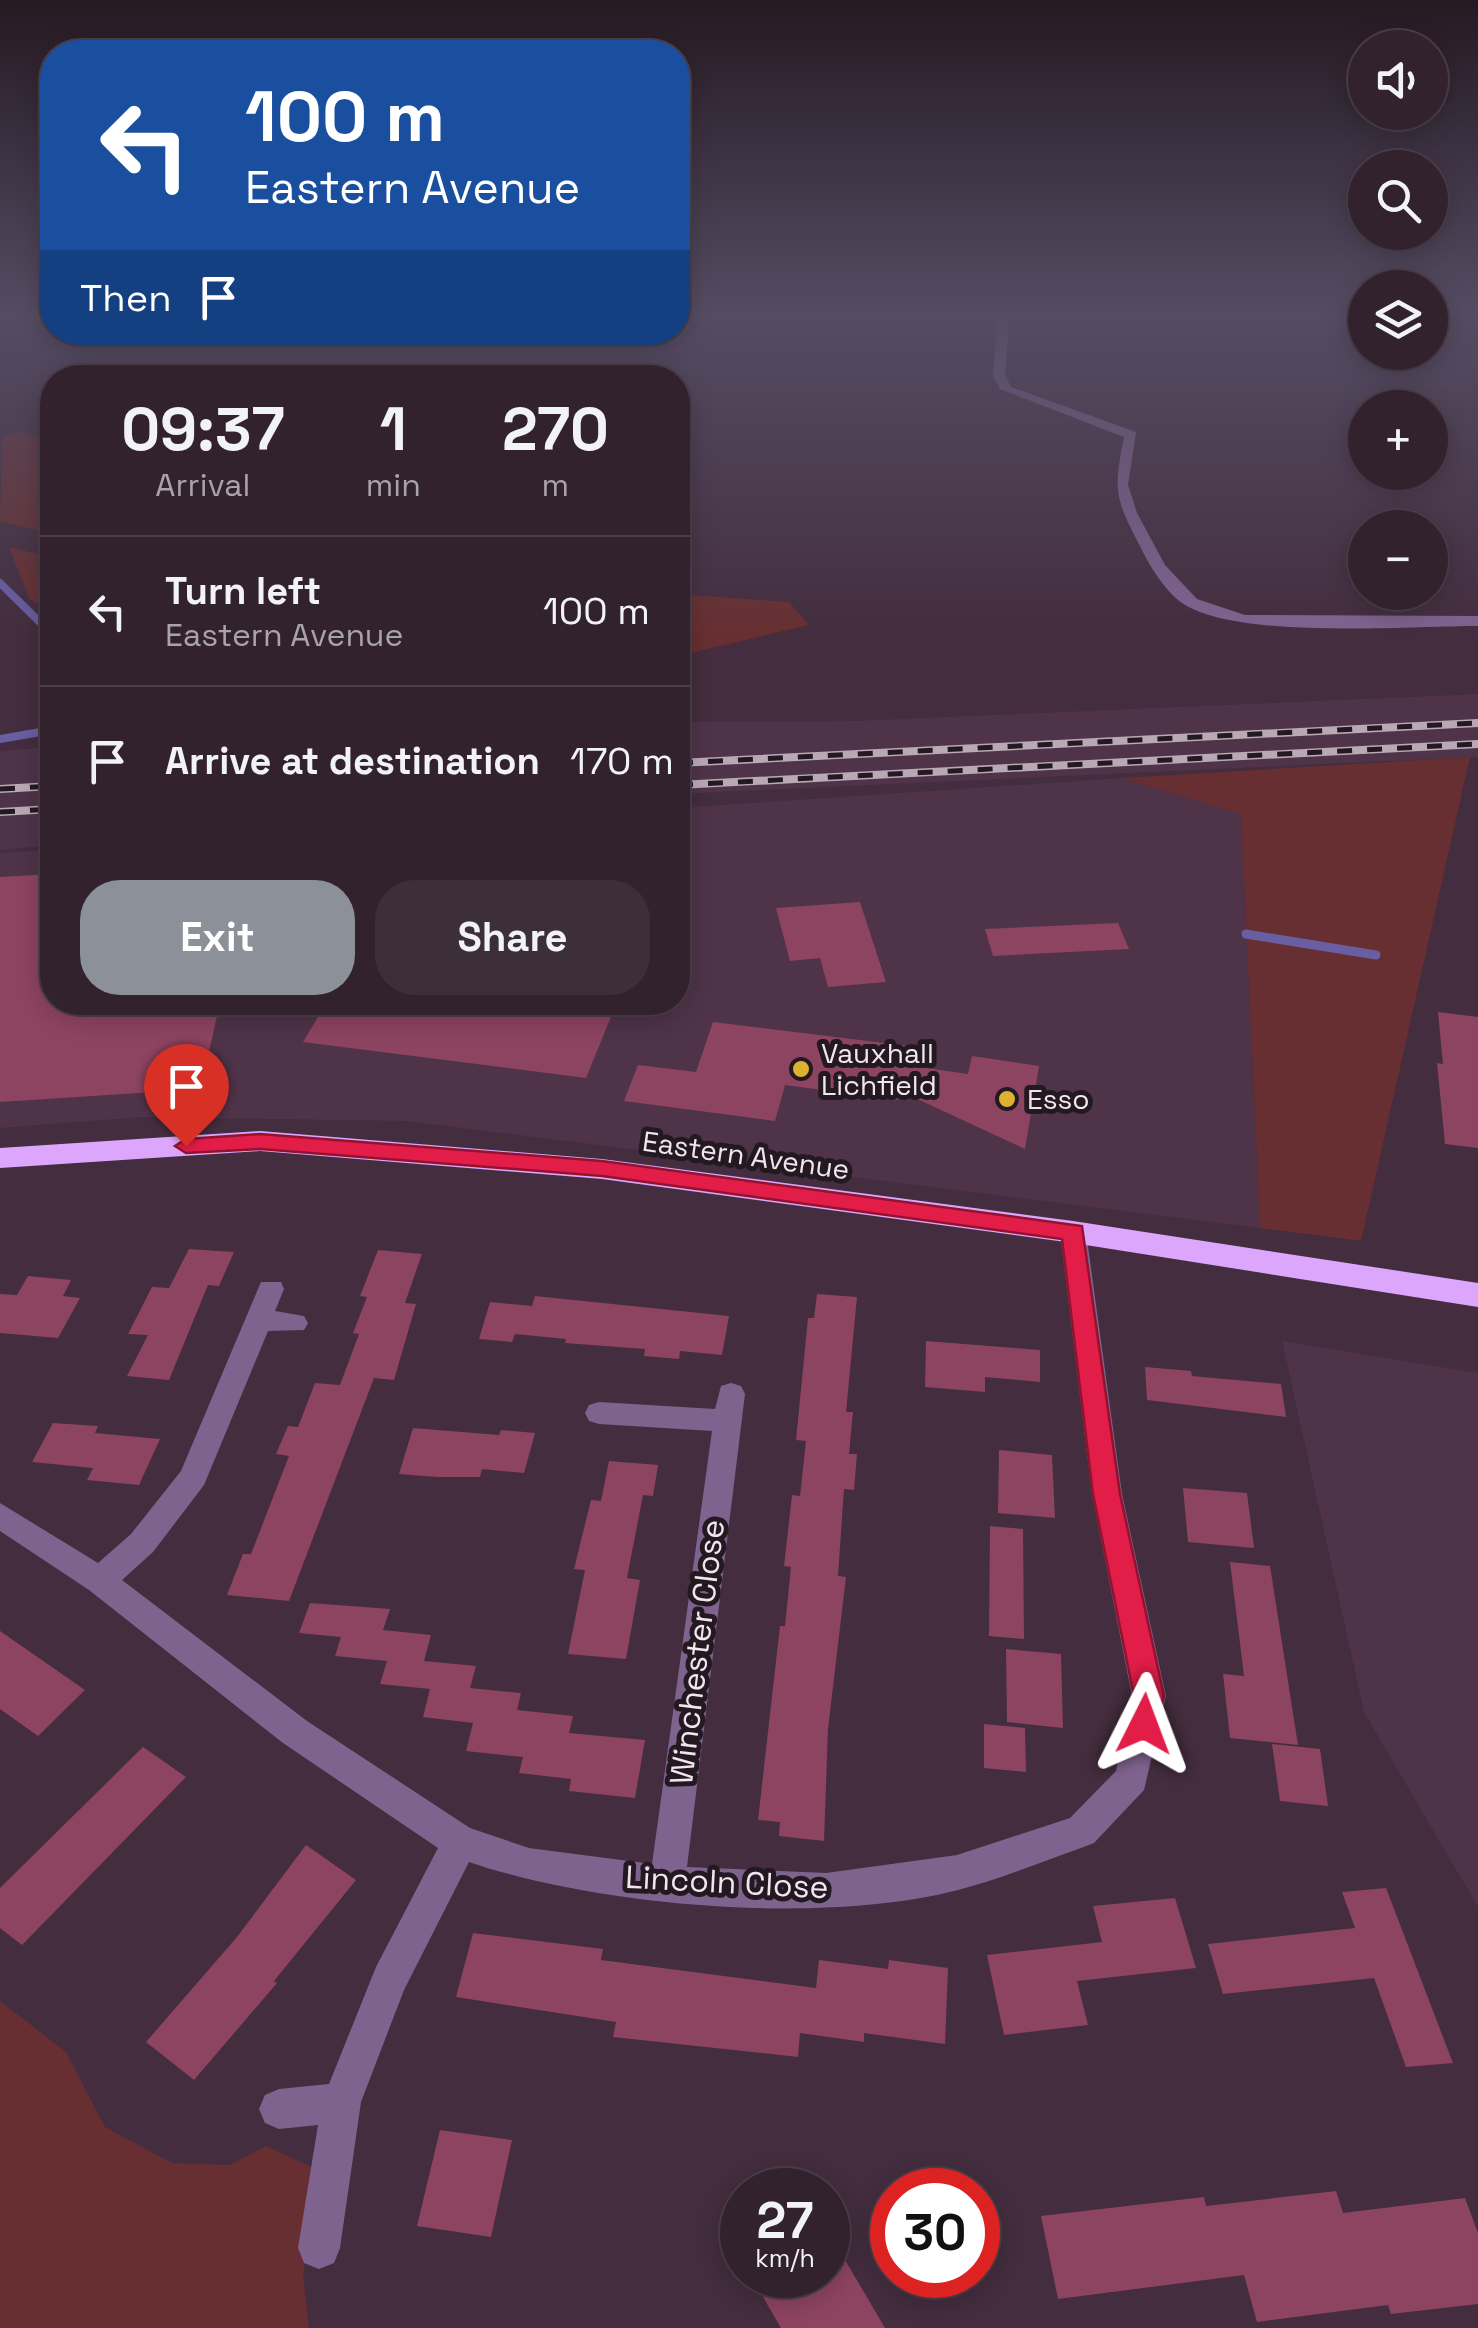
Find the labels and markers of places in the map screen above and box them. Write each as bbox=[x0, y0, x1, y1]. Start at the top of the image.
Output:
place label: Vauxhall Lichfield bbox=[821, 1035, 937, 1103]
pin bbox=[144, 1044, 229, 1147]
marker: Vauxhall Lichfield bbox=[790, 1058, 812, 1080]
place label: Esso bbox=[1027, 1081, 1090, 1117]
marker: Esso bbox=[996, 1088, 1018, 1110]

